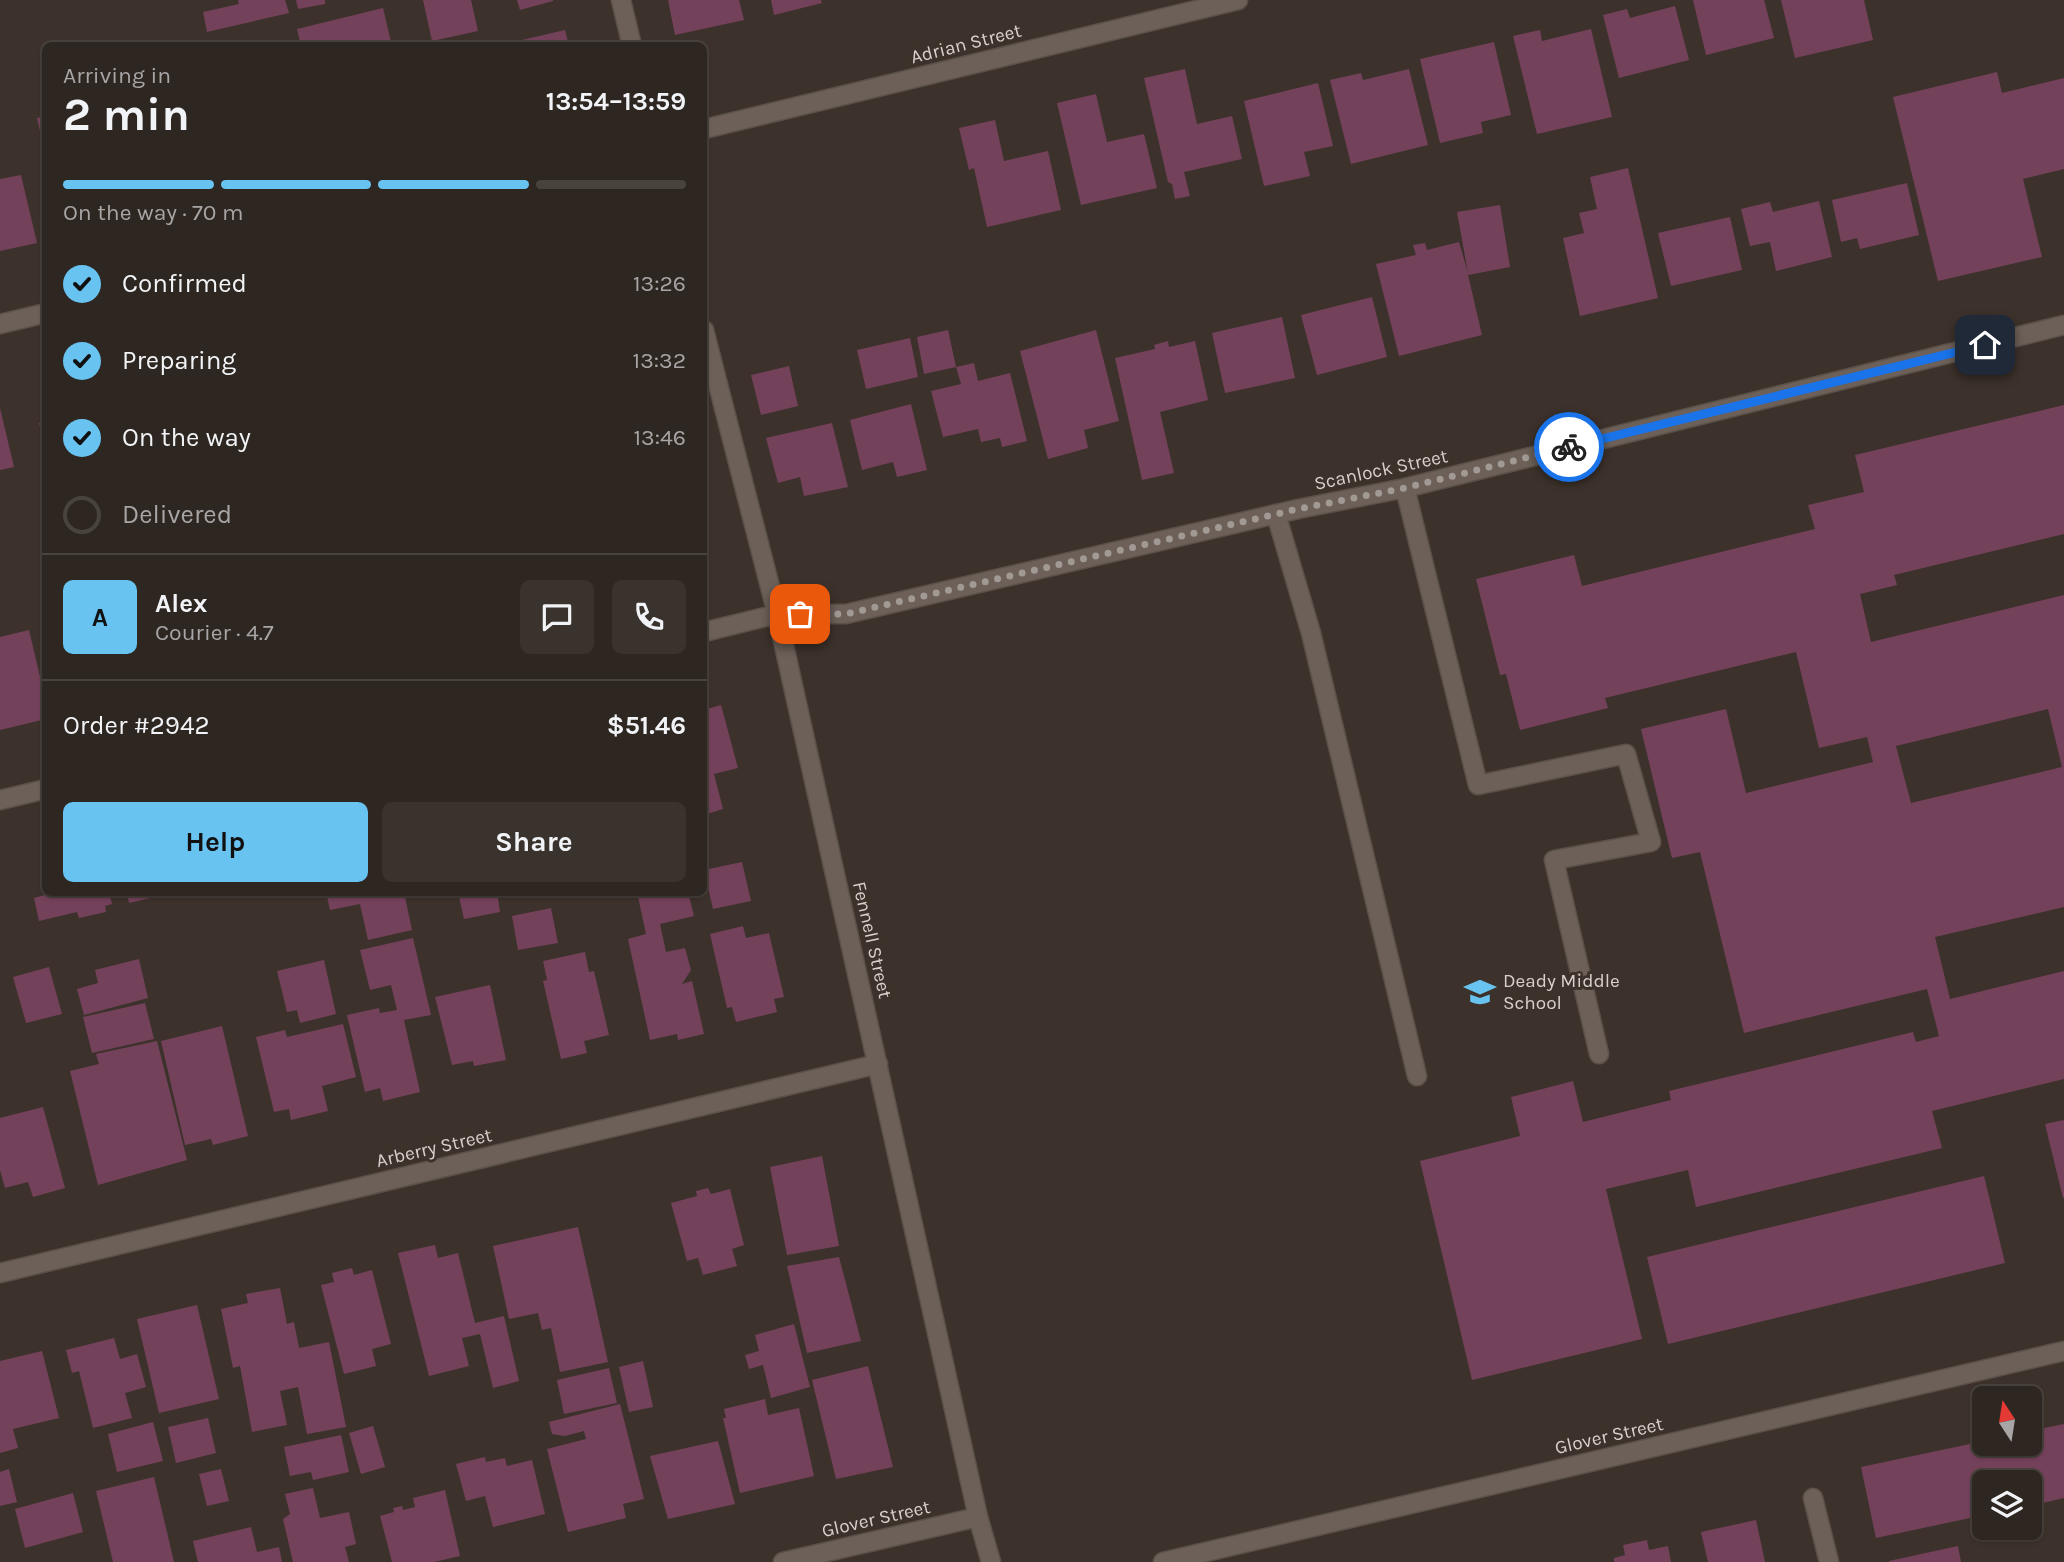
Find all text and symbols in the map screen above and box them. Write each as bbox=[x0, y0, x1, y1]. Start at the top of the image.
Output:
street label: Adrian Street bbox=[908, 20, 1024, 68]
text: Arriving in bbox=[63, 62, 171, 89]
text: 13:54–13:59 bbox=[546, 86, 686, 117]
text: 2 min bbox=[63, 88, 190, 142]
text: On the way · 70 m bbox=[63, 199, 243, 226]
icon: check bbox=[63, 265, 101, 303]
text: Confirmed bbox=[122, 268, 247, 299]
text: 13:26 bbox=[633, 270, 686, 297]
pin bbox=[1955, 315, 2015, 375]
icon: home bbox=[1966, 326, 2004, 364]
icon: check bbox=[63, 342, 101, 380]
text: Preparing bbox=[122, 345, 236, 376]
text: 13:32 bbox=[633, 347, 686, 374]
courier bbox=[1534, 412, 1604, 482]
icon: check bbox=[63, 419, 101, 457]
text: On the way bbox=[122, 422, 251, 453]
text: 13:46 bbox=[634, 424, 686, 451]
icon: bike bbox=[1550, 428, 1588, 466]
street label: Scanlock Street bbox=[1312, 445, 1450, 495]
text: Delivered bbox=[122, 499, 232, 530]
button: chat bbox=[520, 580, 594, 654]
button: phone bbox=[612, 580, 686, 654]
pin bbox=[770, 584, 830, 644]
text: Alex bbox=[155, 588, 207, 619]
icon: bag bbox=[781, 595, 819, 633]
text: A bbox=[92, 602, 108, 633]
text: Courier · 4.7 bbox=[155, 619, 274, 646]
text: Order #2942 bbox=[63, 710, 210, 741]
text: $51.46 bbox=[607, 710, 686, 741]
button: Help bbox=[63, 802, 368, 882]
button: Share bbox=[382, 802, 686, 882]
street label: Fennell Street bbox=[848, 879, 896, 1001]
place label: Deady Middle School bbox=[1503, 970, 1620, 1014]
school or university icon: Deady Middle School bbox=[1463, 975, 1497, 1009]
street label: Arberry Street bbox=[374, 1124, 494, 1172]
north arrow bbox=[1972, 1386, 2042, 1456]
map controls bbox=[1972, 1386, 2042, 1540]
street label: Glover Street bbox=[1553, 1413, 1665, 1459]
button: layers bbox=[1972, 1470, 2042, 1540]
street label: Glover Street bbox=[820, 1496, 932, 1542]

